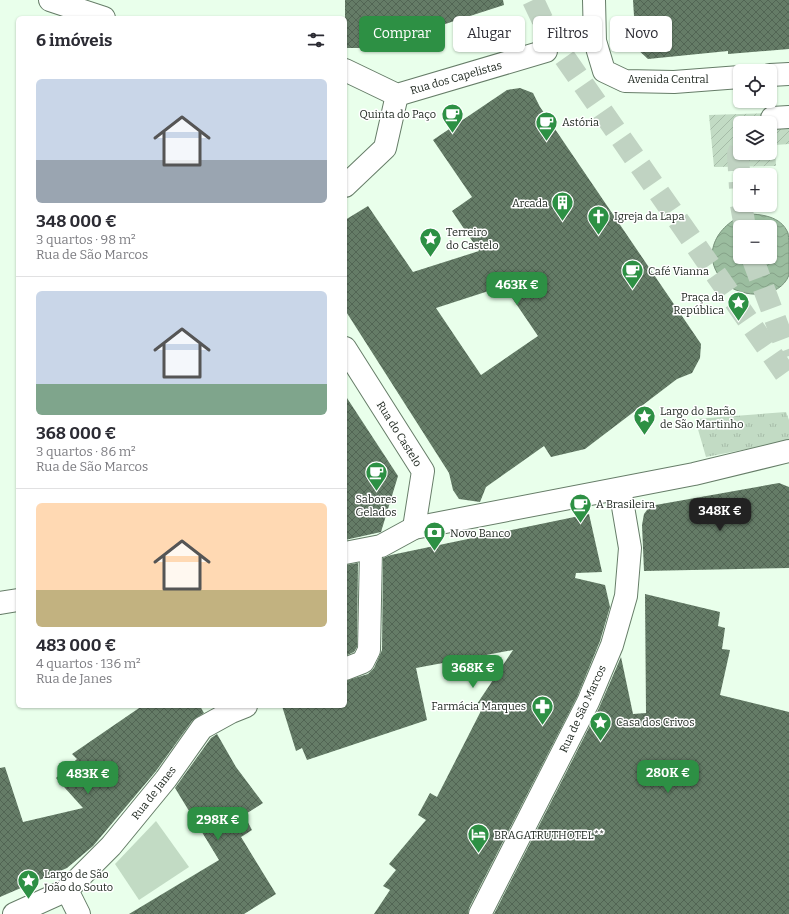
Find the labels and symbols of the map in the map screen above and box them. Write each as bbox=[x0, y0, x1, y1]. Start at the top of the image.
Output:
street label: Rua dos Capelistas bbox=[409, 59, 503, 97]
street label: Avenida Central bbox=[627, 73, 709, 86]
cafe icon: Quinta do Paço bbox=[439, 101, 465, 134]
place label: Quinta do Paço bbox=[360, 108, 436, 121]
cafe icon: Astória bbox=[534, 109, 560, 142]
place label: Astória bbox=[562, 116, 599, 129]
building icon: Arcada bbox=[550, 190, 576, 223]
place label: Arcada bbox=[512, 197, 548, 210]
church icon: Igreja da Lapa bbox=[585, 203, 611, 236]
place label: Igreja da Lapa bbox=[614, 210, 684, 223]
place icon: Terreiro do Castelo bbox=[417, 225, 443, 258]
place label: Terreiro do Castelo bbox=[446, 226, 499, 252]
cafe icon: Café Vianna bbox=[620, 258, 646, 291]
place label: Café Vianna bbox=[648, 265, 709, 278]
pin: 463K € bbox=[484, 272, 550, 306]
place icon: Praça da República bbox=[726, 290, 752, 323]
place label: Praça da República bbox=[673, 291, 724, 317]
street label: Rua do Castelo bbox=[374, 399, 424, 469]
place icon: Largo do Barão de São Martinho bbox=[632, 404, 658, 437]
place label: Largo do Barão de São Martinho bbox=[660, 405, 744, 431]
cafe icon: Sabores Gelados bbox=[363, 460, 389, 493]
cafe icon: A Brasileira bbox=[567, 491, 593, 524]
place label: Sabores Gelados bbox=[355, 493, 397, 519]
place label: A Brasileira bbox=[596, 498, 655, 511]
pin: 348K € bbox=[687, 498, 753, 532]
bank icon: Novo Banco bbox=[422, 520, 448, 553]
place label: Novo Banco bbox=[450, 527, 510, 540]
pin: 368K € bbox=[440, 655, 506, 689]
street label: Rua de São Marcos bbox=[557, 663, 609, 755]
pharmacy icon: Farmácia Marques bbox=[529, 693, 555, 726]
place label: Farmácia Marques bbox=[431, 700, 526, 713]
place icon: Casa dos Crivos bbox=[588, 709, 614, 742]
place label: Casa dos Crivos bbox=[616, 716, 694, 729]
pin: 280K € bbox=[635, 760, 701, 794]
pin: 483K € bbox=[55, 761, 121, 795]
street label: Rua de Janes bbox=[129, 764, 179, 822]
pin: 298K € bbox=[185, 807, 251, 841]
hotel icon: BRAGATRUTHOTEL** bbox=[466, 822, 492, 855]
place label: BRAGATRUTHOTEL** bbox=[494, 829, 604, 842]
place icon: Largo de São João do Souto bbox=[16, 867, 42, 900]
place label: Largo de São João do Souto bbox=[43, 868, 113, 894]

